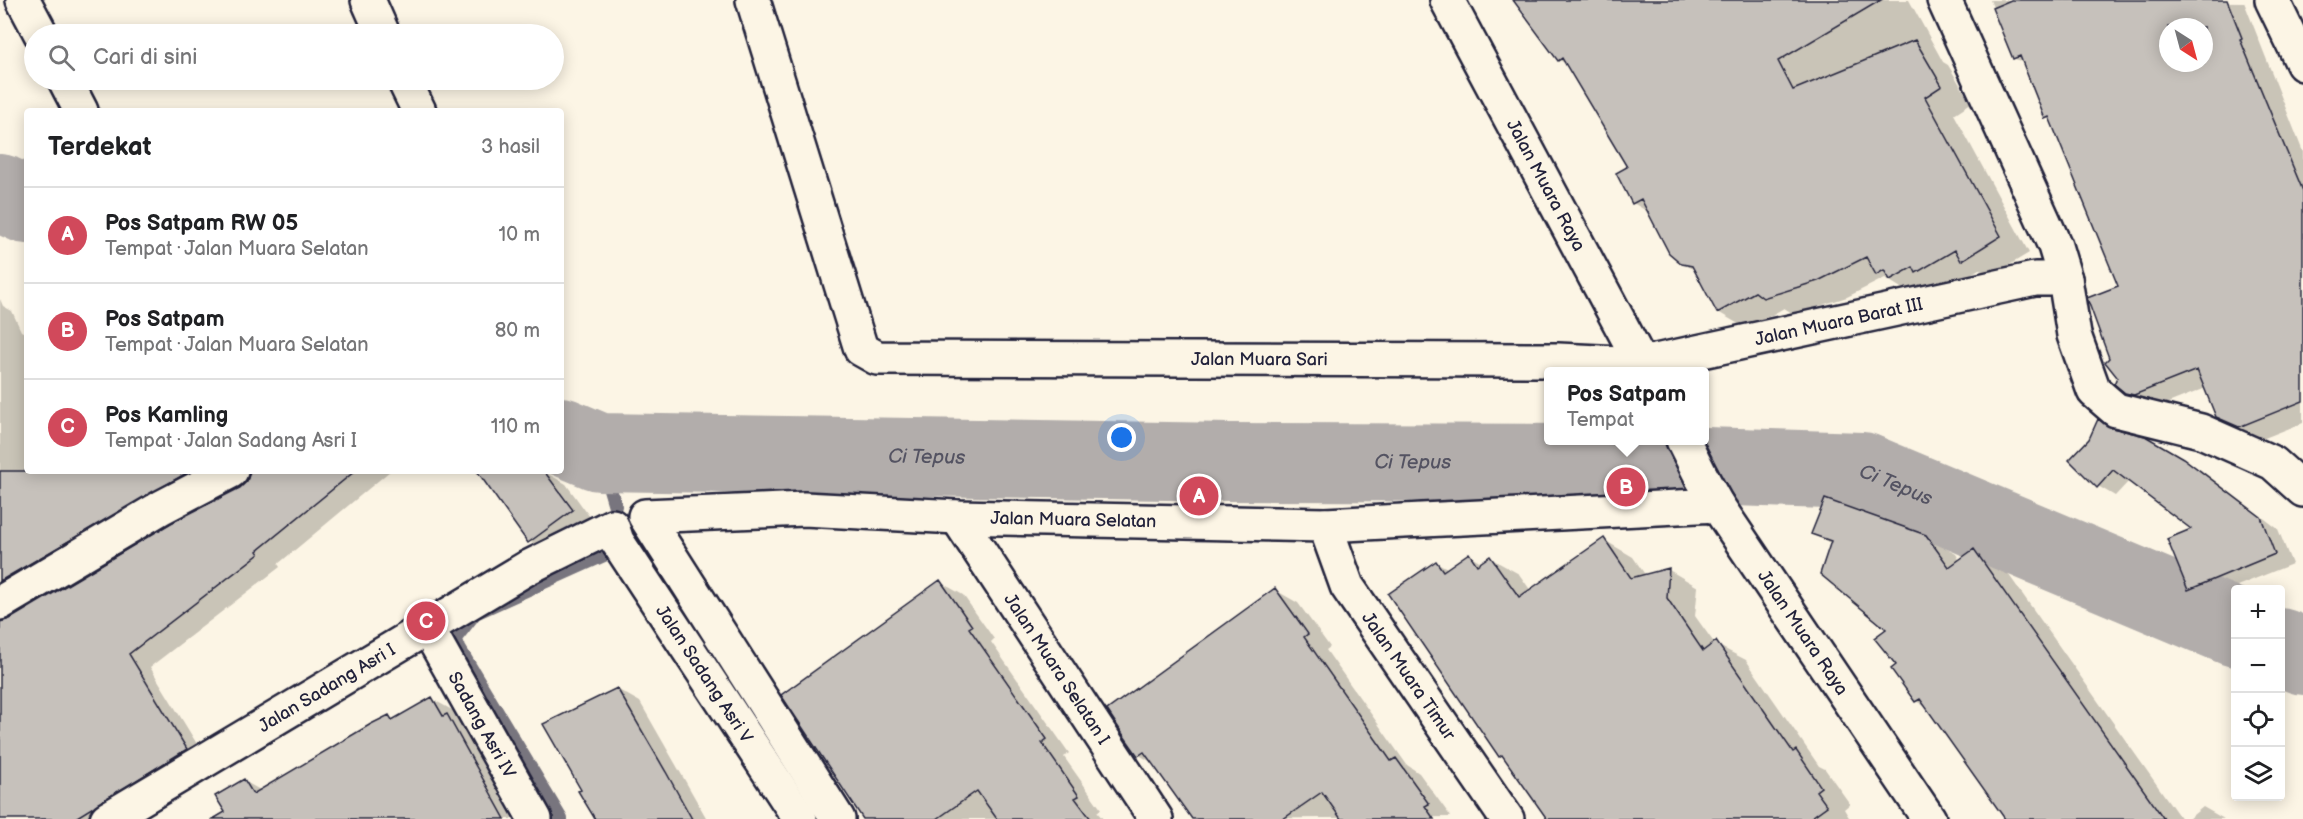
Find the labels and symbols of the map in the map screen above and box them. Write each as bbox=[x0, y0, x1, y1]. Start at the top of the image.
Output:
north arrow bbox=[2159, 18, 2213, 72]
street label: Jalan Muara Raya bbox=[1502, 116, 1590, 255]
street label: Jalan Muara Barat III bbox=[1753, 293, 1925, 350]
street label: Jalan Muara Sari bbox=[1191, 348, 1328, 370]
your location bbox=[1107, 423, 1136, 452]
water label: Ci Tepus bbox=[888, 445, 965, 470]
water label: Ci Tepus bbox=[1374, 450, 1451, 475]
water label: Ci Tepus bbox=[1856, 459, 1936, 511]
pin: B bbox=[1606, 464, 1646, 510]
pin: A bbox=[1180, 474, 1218, 518]
street label: Jalan Muara Selatan bbox=[990, 507, 1157, 532]
street label: Jalan Muara Raya bbox=[1753, 566, 1853, 699]
street label: Jalan Muara Selatan I bbox=[1000, 590, 1114, 748]
pin: C bbox=[406, 598, 446, 644]
street label: Jalan Sadang Asri V bbox=[652, 601, 757, 747]
street label: Jalan Muara Timur bbox=[1358, 608, 1460, 744]
street label: Jalan Sadang Asri I bbox=[255, 639, 399, 737]
street label: Sadang Asri IV bbox=[444, 668, 520, 782]

